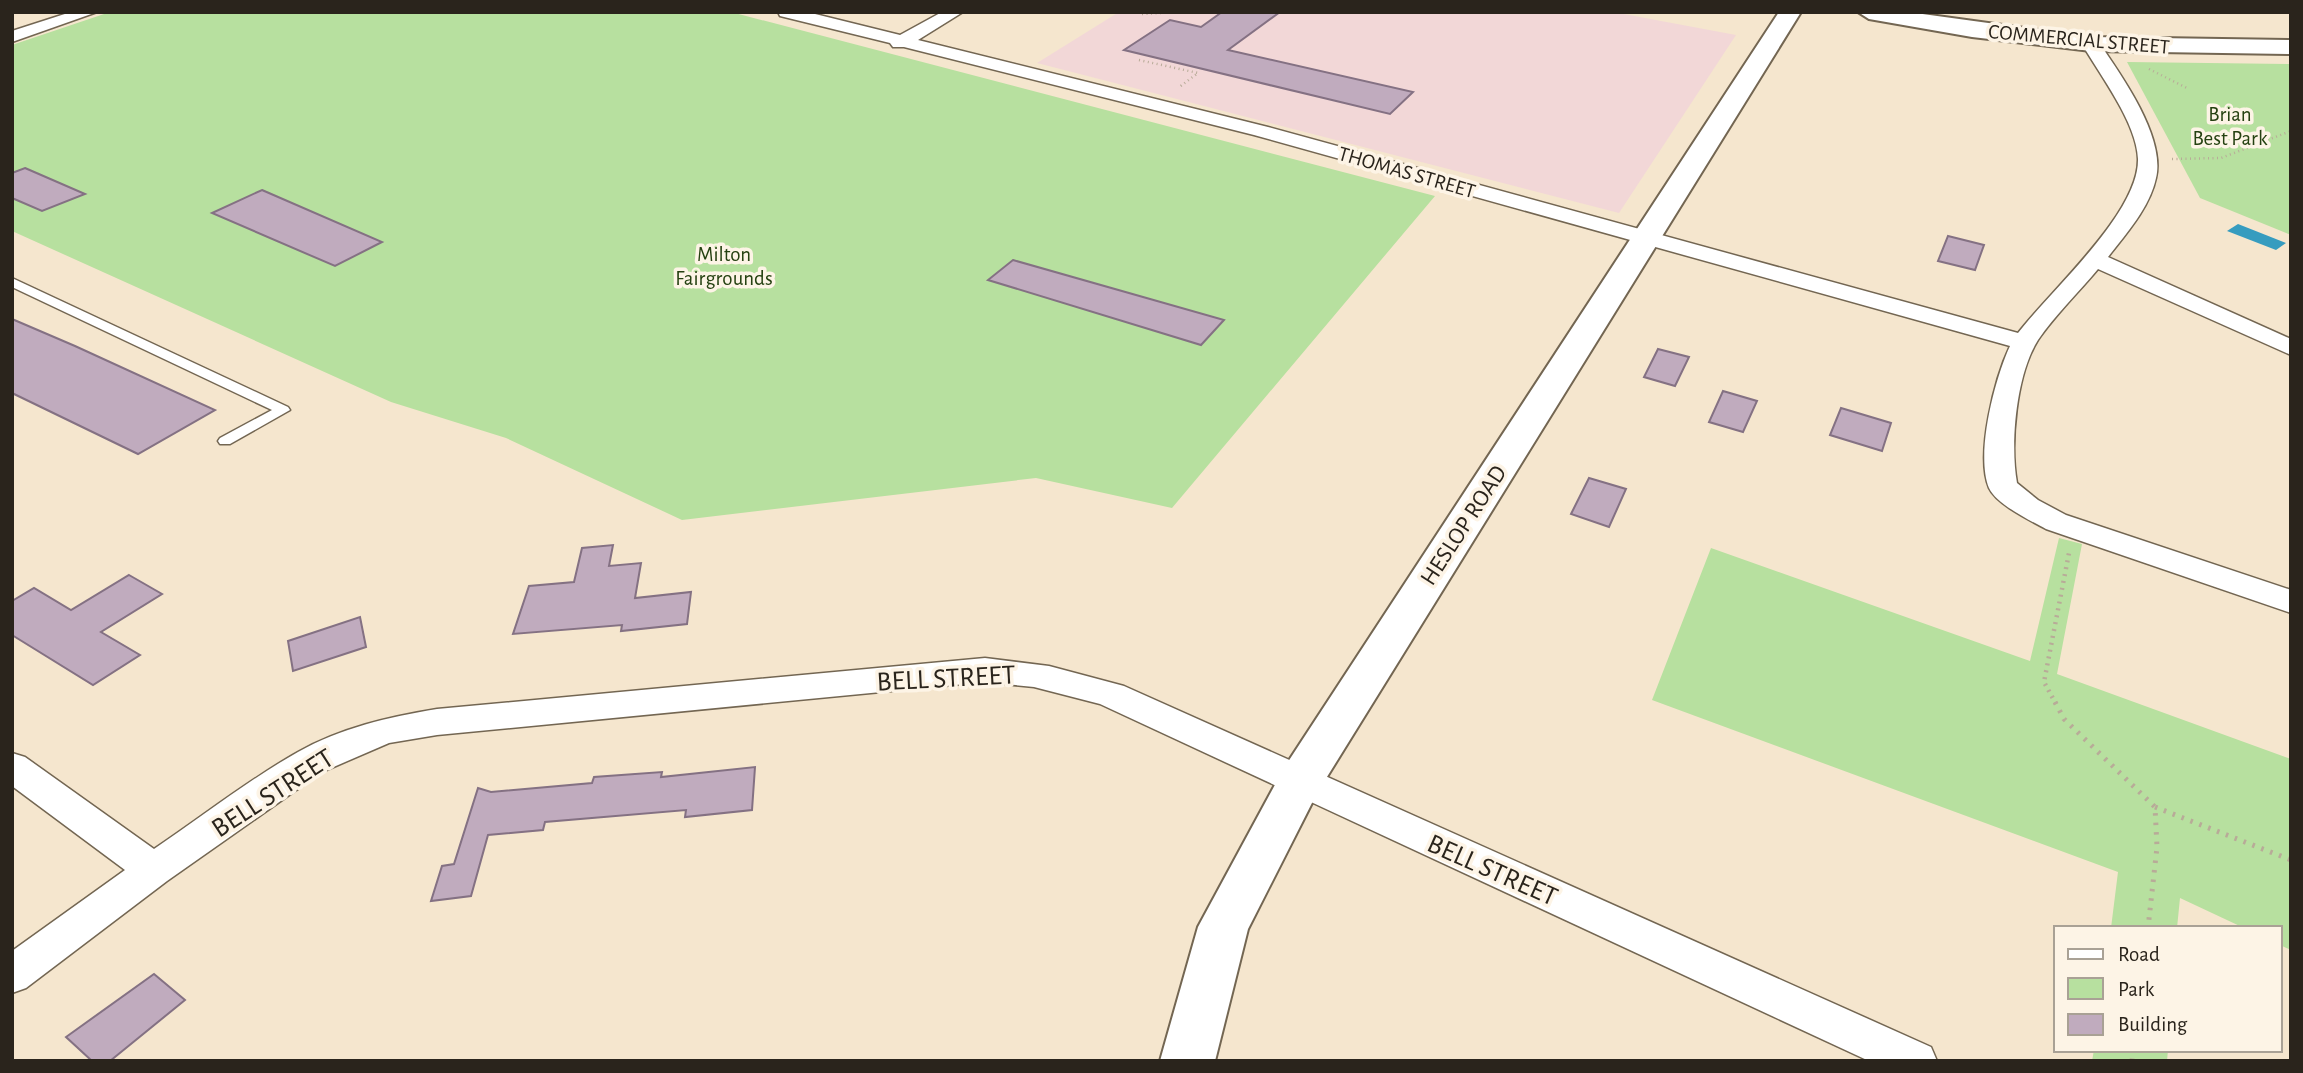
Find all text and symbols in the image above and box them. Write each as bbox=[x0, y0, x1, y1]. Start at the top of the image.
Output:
street label: COMMERCIAL STREET bbox=[1987, 21, 2170, 58]
park label: Brian Best Park bbox=[2193, 104, 2268, 149]
street label: THOMAS STREET bbox=[1336, 143, 1478, 202]
park label: Milton Fairgrounds bbox=[675, 244, 773, 289]
street label: HESLOP ROAD bbox=[1416, 461, 1511, 590]
street label: BELL STREET bbox=[876, 661, 1017, 697]
street label: BELL STREET bbox=[207, 744, 339, 843]
street label: BELL STREET bbox=[1423, 830, 1562, 912]
legend bbox=[2054, 926, 2282, 1052]
text: Road bbox=[2118, 944, 2160, 965]
text: Park bbox=[2118, 979, 2155, 1000]
text: Building bbox=[2118, 1014, 2188, 1035]

